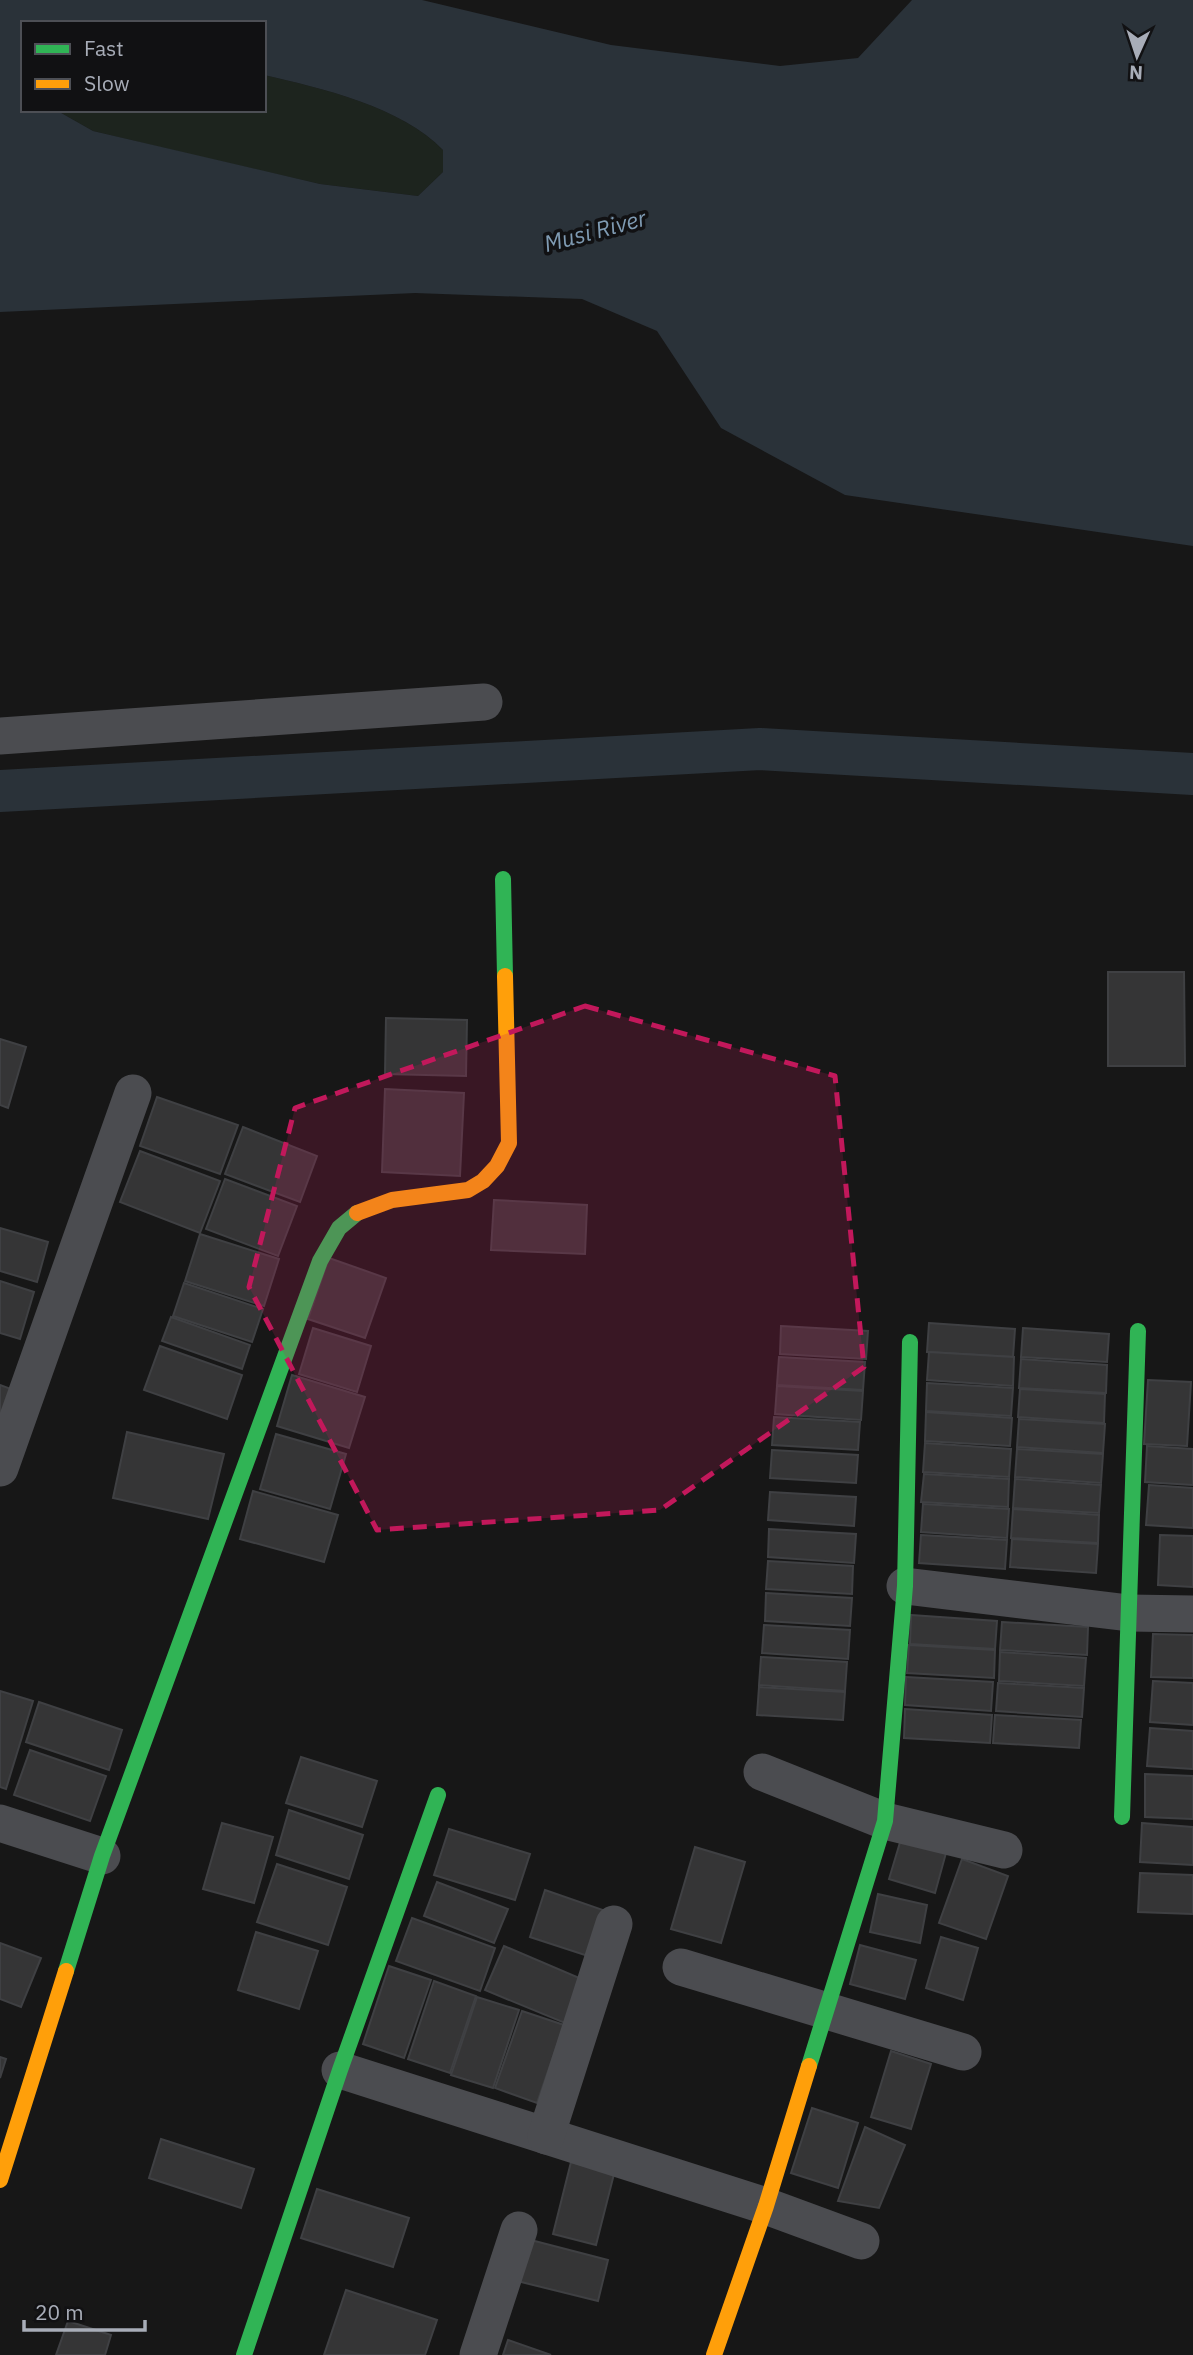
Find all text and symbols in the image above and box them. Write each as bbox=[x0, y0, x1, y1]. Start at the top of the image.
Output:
legend bbox=[21, 21, 266, 112]
north arrow bbox=[1102, 21, 1172, 91]
text: Fast bbox=[84, 34, 124, 62]
text: N bbox=[1129, 61, 1144, 85]
text: Slow bbox=[84, 69, 130, 97]
water label: Musi River bbox=[540, 202, 650, 258]
scale bar bbox=[24, 2288, 145, 2332]
text: 20 m bbox=[35, 2298, 84, 2326]

